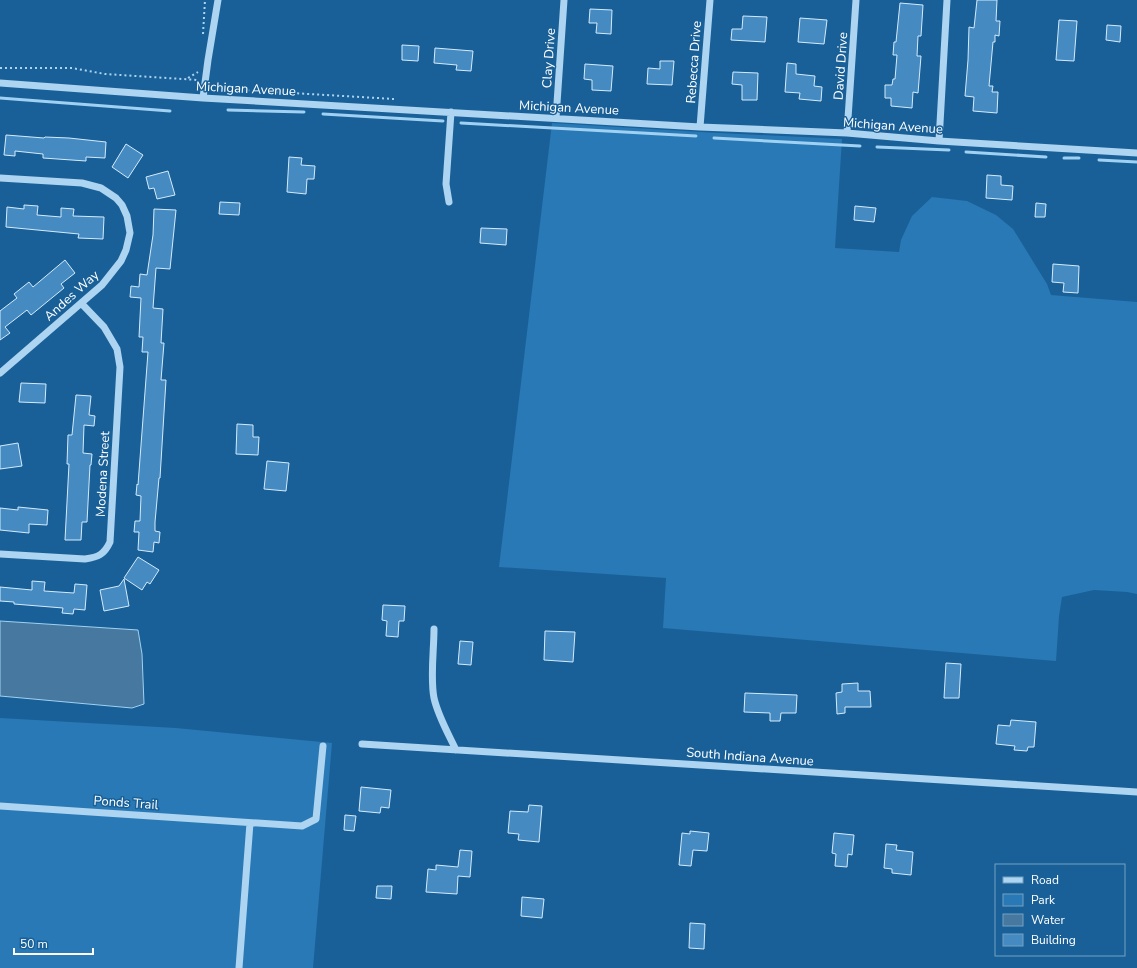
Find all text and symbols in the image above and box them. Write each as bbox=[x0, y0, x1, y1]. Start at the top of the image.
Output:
street label: Rebecca Drive bbox=[682, 20, 706, 104]
street label: Clay Drive bbox=[538, 27, 560, 89]
street label: David Drive bbox=[830, 31, 852, 101]
street label: Michigan Avenue bbox=[196, 77, 296, 101]
street label: Michigan Avenue bbox=[519, 96, 619, 120]
street label: Michigan Avenue bbox=[842, 114, 944, 138]
street label: Andes Way bbox=[40, 266, 103, 325]
street label: Modena Street bbox=[92, 430, 114, 517]
street label: South Indiana Avenue bbox=[686, 744, 814, 770]
street label: Ponds Trail bbox=[93, 792, 159, 814]
legend bbox=[995, 864, 1125, 956]
text: Road bbox=[1031, 872, 1059, 888]
text: Park bbox=[1031, 892, 1056, 908]
text: Water bbox=[1031, 912, 1065, 928]
scale bar bbox=[14, 930, 93, 956]
text: Building bbox=[1031, 932, 1076, 948]
text: 50 m bbox=[20, 936, 48, 952]

